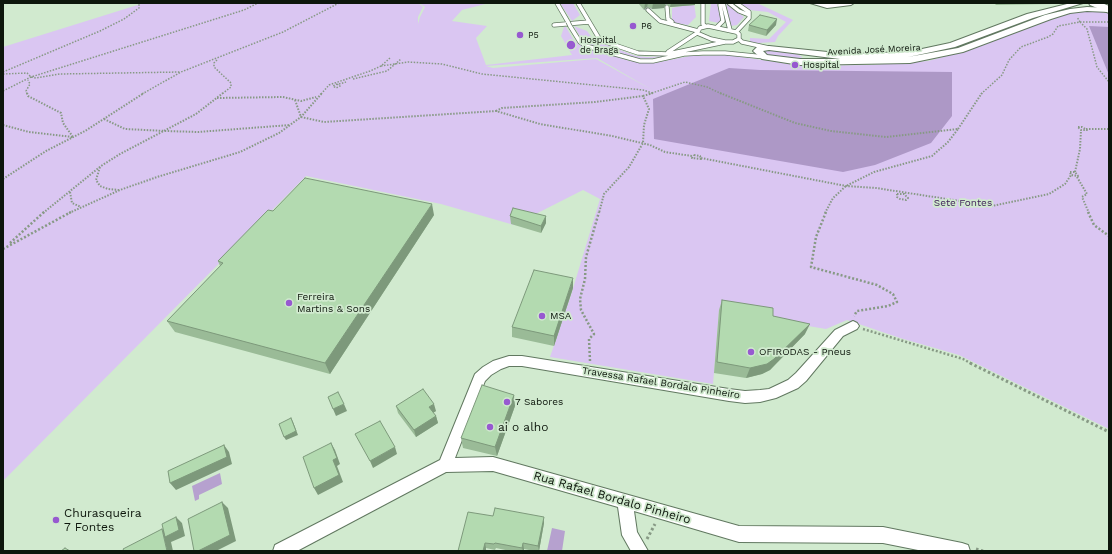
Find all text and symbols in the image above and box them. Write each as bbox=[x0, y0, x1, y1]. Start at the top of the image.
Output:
marker: P6 bbox=[628, 21, 638, 31]
place label: P6 bbox=[641, 21, 652, 31]
marker: P5 bbox=[515, 30, 525, 40]
place label: P5 bbox=[528, 30, 539, 40]
place label: Hospital de Braga bbox=[580, 35, 618, 56]
marker: Hospital de Braga bbox=[565, 39, 577, 51]
street label: Avenida José Moreira bbox=[827, 42, 921, 58]
marker: Hospital bbox=[790, 60, 800, 70]
place label: Hospital bbox=[803, 60, 839, 70]
park label: Sete Fontes bbox=[934, 197, 992, 209]
place label: Ferreira Martins & Sons bbox=[297, 291, 370, 314]
marker: Ferreira Martins & Sons bbox=[284, 298, 294, 308]
place label: MSA bbox=[550, 310, 571, 322]
marker: MSA bbox=[537, 311, 547, 321]
place label: OFIRODAS - Pneus bbox=[759, 346, 851, 358]
marker: OFIRODAS - Pneus bbox=[746, 347, 756, 357]
street label: Travessa Rafael Bordalo Pinheiro bbox=[581, 365, 741, 401]
place label: 7 Sabores bbox=[515, 396, 563, 408]
marker: 7 Sabores bbox=[502, 397, 512, 407]
place label: ai o alho bbox=[498, 420, 548, 434]
marker: ai o alho bbox=[485, 422, 495, 432]
street label: Rua Rafael Bordalo Pinheiro bbox=[532, 469, 692, 527]
place label: Churasqueira 7 Fontes bbox=[64, 506, 141, 534]
marker: Churasqueira 7 Fontes bbox=[51, 515, 61, 525]

